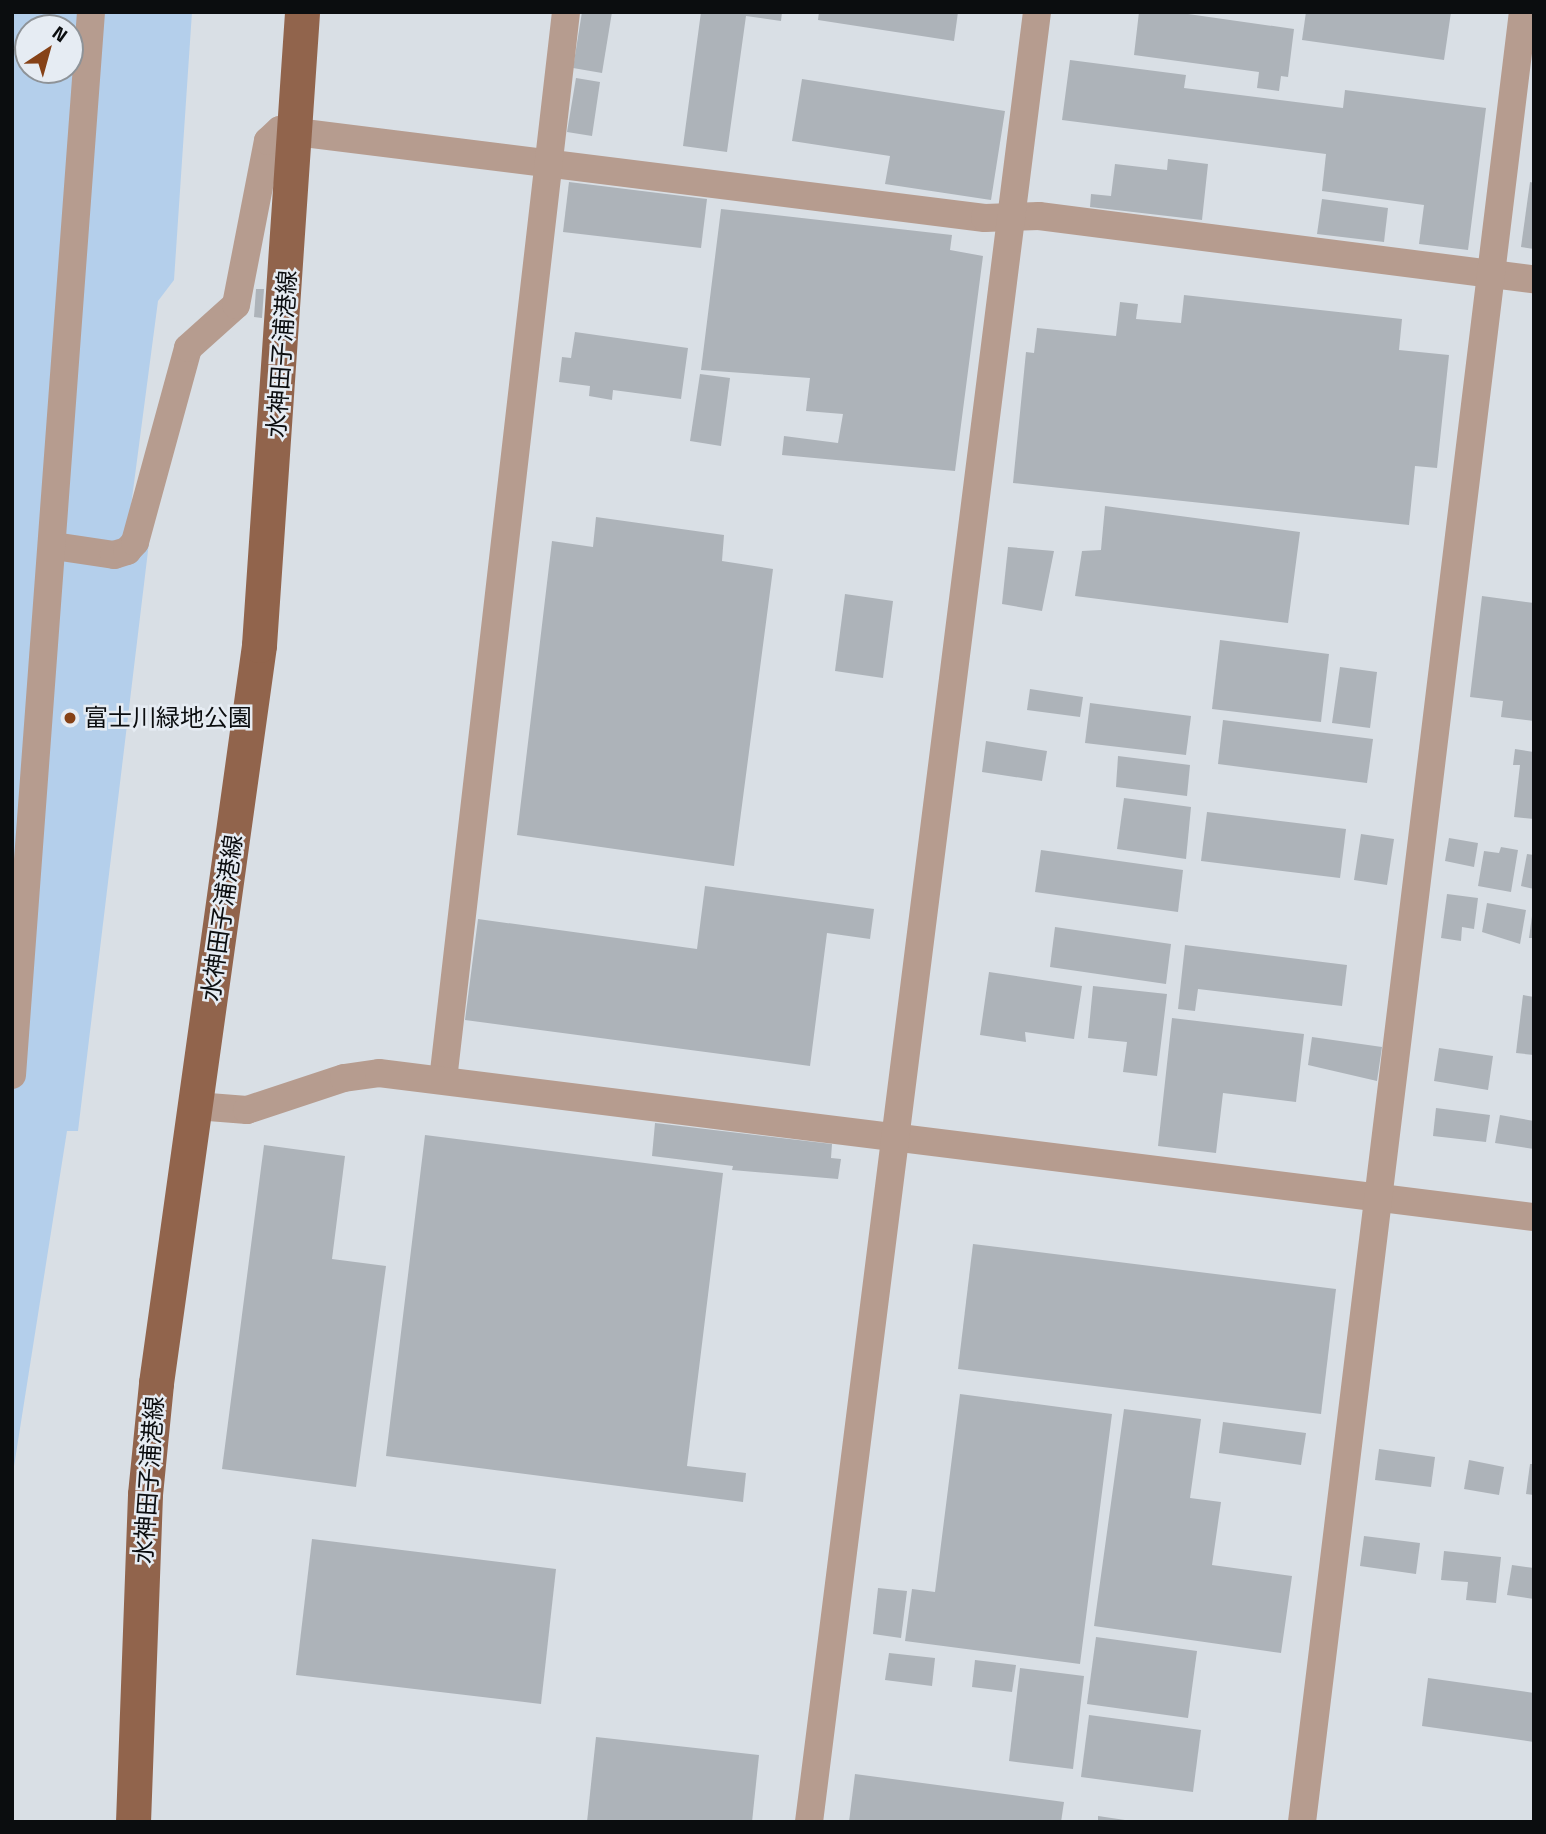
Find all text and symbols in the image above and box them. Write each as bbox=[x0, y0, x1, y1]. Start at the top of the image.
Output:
north arrow bbox=[14, 14, 84, 84]
text: N bbox=[47, 18, 74, 49]
street label: 水神田子浦港線 bbox=[262, 269, 302, 439]
place label: 富士川緑地公園 bbox=[84, 704, 252, 732]
marker: 富士川緑地公園 bbox=[62, 710, 78, 726]
street label: 水神田子浦港線 bbox=[196, 833, 248, 1003]
street label: 水神田子浦港線 bbox=[129, 1395, 169, 1565]

